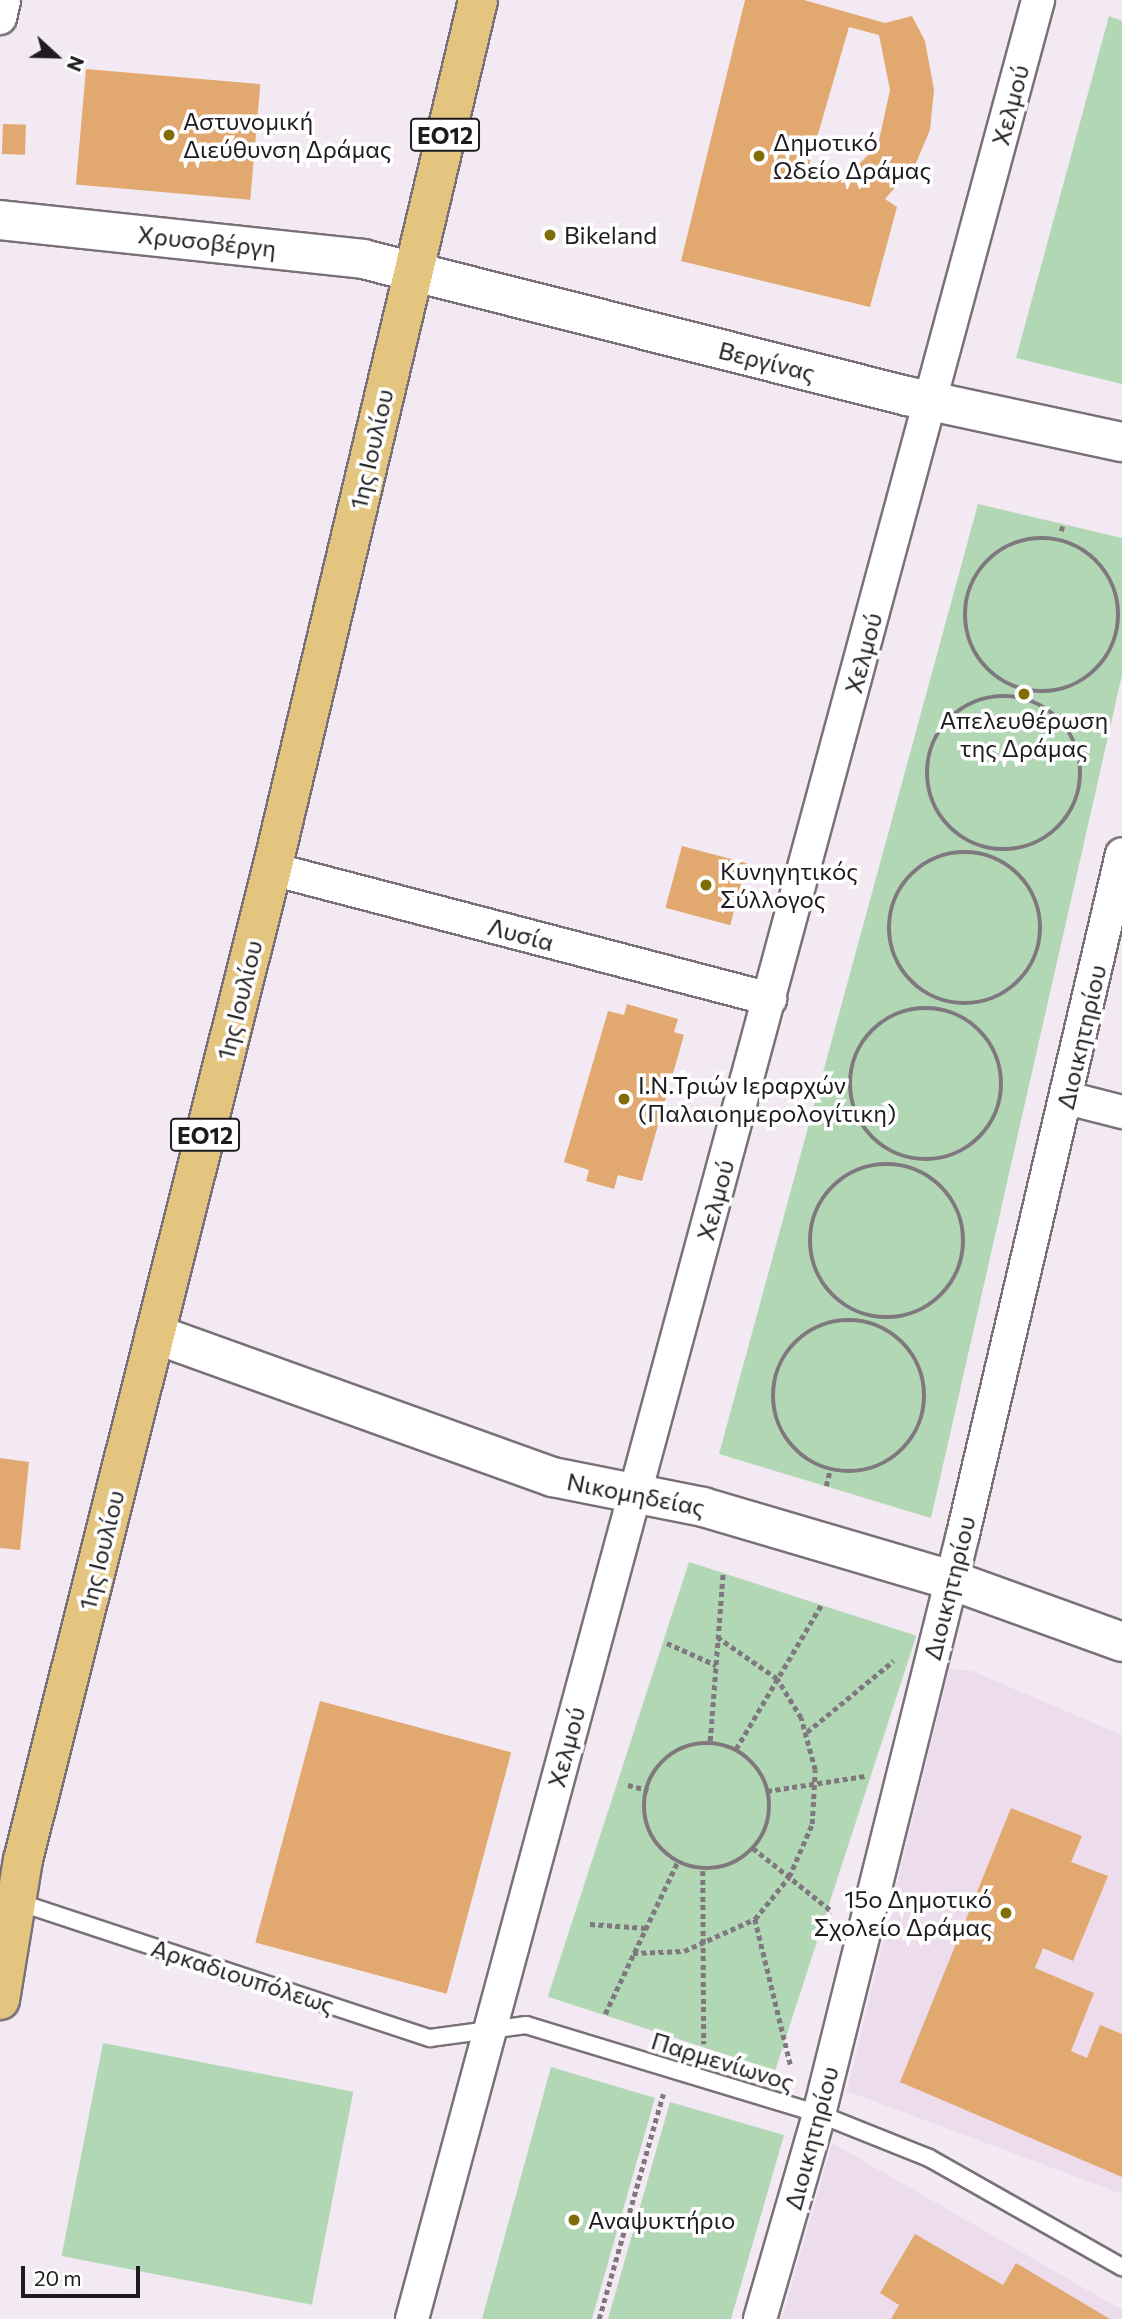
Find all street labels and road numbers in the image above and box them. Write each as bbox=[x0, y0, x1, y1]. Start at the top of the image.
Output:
street label: Χελμού bbox=[985, 62, 1035, 148]
road number: ΕΟ12 bbox=[410, 116, 480, 154]
street label: Χρυσοβέργη bbox=[136, 219, 278, 263]
street label: Βεργίνας bbox=[716, 335, 818, 387]
street label: 1ης Ιουλίου bbox=[343, 386, 399, 512]
street label: Χελμού bbox=[838, 610, 888, 696]
street label: Λυσία bbox=[485, 911, 557, 957]
street label: 1ης Ιουλίου bbox=[210, 937, 268, 1063]
street label: Διοικητηρίου bbox=[1050, 962, 1112, 1112]
road number: ΕΟ12 bbox=[170, 1116, 240, 1154]
street label: Χελμού bbox=[690, 1157, 740, 1243]
street label: Νικομηδείας bbox=[565, 1467, 707, 1521]
street label: 1ης Ιουλίου bbox=[72, 1487, 130, 1613]
street label: Διοικητηρίου bbox=[917, 1513, 981, 1663]
street label: Χελμού bbox=[541, 1704, 591, 1790]
street label: Αρκαδιουπόλεως bbox=[148, 1933, 338, 2019]
street label: Παρμενίωνος bbox=[648, 2026, 798, 2096]
street label: Διοικητηρίου bbox=[778, 2063, 844, 2213]

